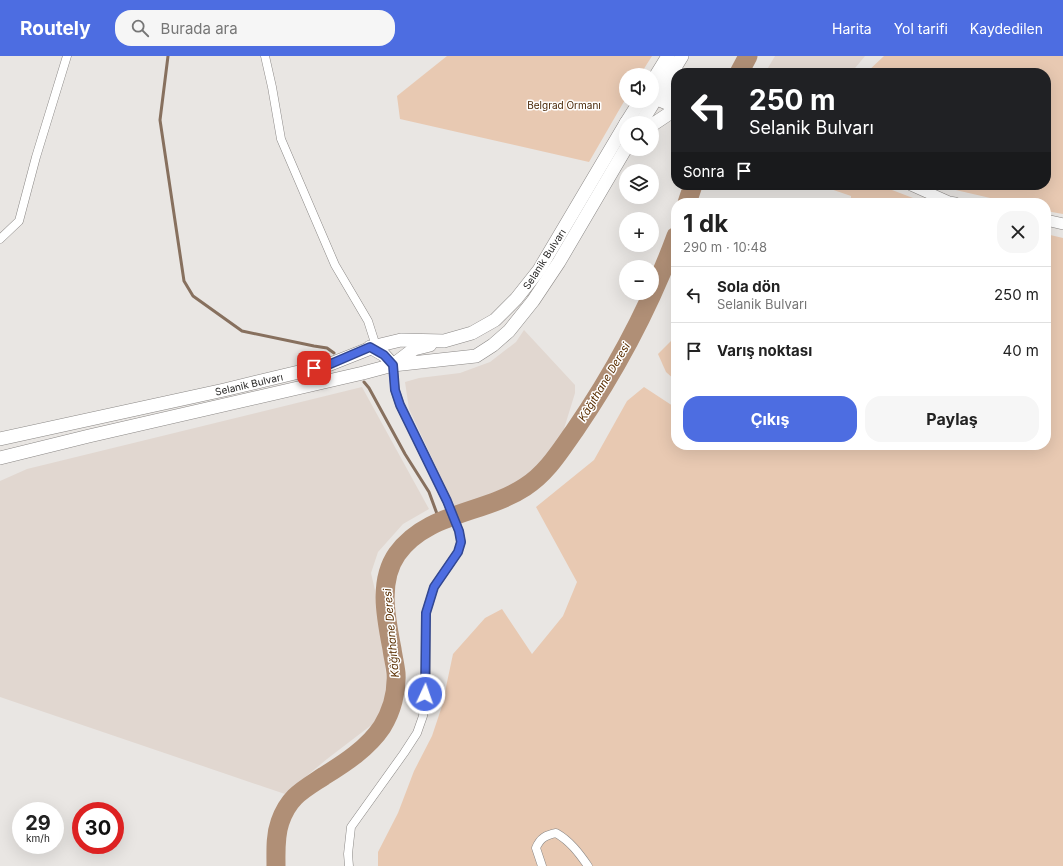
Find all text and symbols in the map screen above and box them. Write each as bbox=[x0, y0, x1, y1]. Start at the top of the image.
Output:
search box bbox=[115, 10, 395, 46]
text: Routely bbox=[20, 17, 91, 40]
icon: search bbox=[129, 17, 151, 39]
text: Burada ara bbox=[161, 19, 238, 38]
text: Harita bbox=[832, 20, 872, 37]
text: Yol tarifi bbox=[894, 20, 948, 37]
text: Kaydedilen bbox=[970, 20, 1043, 37]
map controls bbox=[619, 68, 659, 300]
button: sound bbox=[619, 68, 659, 108]
text: 250 m bbox=[749, 83, 836, 117]
icon: left bbox=[683, 84, 735, 136]
park label: Belgrad Ormanı bbox=[527, 99, 601, 111]
button: search bbox=[619, 116, 659, 156]
text: Selanik Bulvarı bbox=[749, 117, 874, 138]
icon: arrive bbox=[733, 160, 755, 182]
text: Sonra bbox=[683, 162, 725, 181]
button: layers bbox=[619, 164, 659, 204]
text: 1 dk bbox=[683, 209, 728, 238]
button: close bbox=[997, 211, 1039, 253]
button: + bbox=[619, 212, 659, 252]
street label: Selanik Bulvarı bbox=[520, 227, 568, 291]
text: 290 m · 10:48 bbox=[683, 239, 767, 255]
button: − bbox=[619, 260, 659, 300]
text: Sola dön bbox=[717, 277, 780, 296]
icon: left bbox=[683, 284, 705, 306]
text: 250 m bbox=[994, 285, 1039, 304]
text: Selanik Bulvarı bbox=[717, 296, 807, 312]
water label: Kâğıthane Deresi bbox=[575, 340, 633, 424]
icon: arrive bbox=[683, 340, 705, 362]
text: Varış noktası bbox=[717, 341, 812, 360]
text: 40 m bbox=[1002, 341, 1039, 360]
pin bbox=[297, 351, 331, 385]
icon: arrive bbox=[303, 357, 325, 379]
street label: Selanik Bulvarı bbox=[214, 370, 284, 398]
button: Çıkış bbox=[683, 396, 857, 442]
button: Paylaş bbox=[865, 396, 1039, 442]
water label: Kâğıthane Deresi bbox=[380, 588, 402, 678]
position arrow bbox=[404, 673, 446, 715]
speed limit sign: 30 bbox=[72, 802, 124, 854]
text: 29 bbox=[25, 811, 51, 835]
text: km/h bbox=[26, 832, 50, 844]

